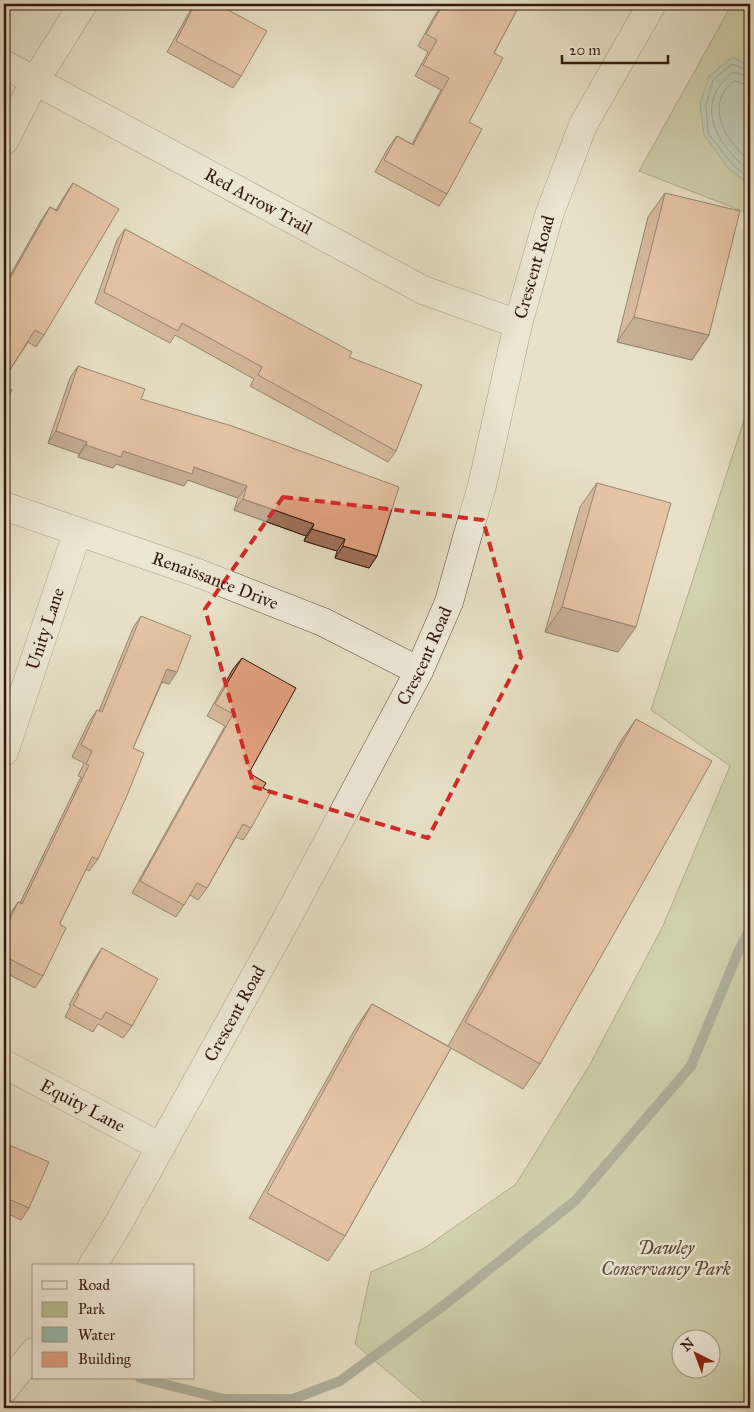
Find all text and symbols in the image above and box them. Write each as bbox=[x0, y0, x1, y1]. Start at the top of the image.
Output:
scale bar bbox=[562, 32, 668, 64]
text: 20 m bbox=[569, 41, 601, 59]
street label: Red Arrow Trail bbox=[201, 163, 316, 239]
street label: Crescent Road bbox=[509, 213, 559, 321]
street label: Renaissance Drive bbox=[149, 547, 282, 614]
street label: Unity Lane bbox=[21, 585, 69, 673]
street label: Crescent Road bbox=[392, 603, 457, 709]
street label: Crescent Road bbox=[199, 962, 270, 1065]
street label: Equity Lane bbox=[36, 1074, 129, 1137]
park label: Dawley Conservancy Park bbox=[601, 1237, 731, 1280]
legend bbox=[32, 1264, 195, 1380]
text: Road bbox=[78, 1276, 110, 1294]
text: Park bbox=[78, 1300, 105, 1318]
text: Water bbox=[78, 1326, 115, 1344]
north arrow bbox=[672, 1330, 722, 1380]
text: N bbox=[678, 1334, 698, 1355]
text: Building bbox=[78, 1350, 132, 1368]

